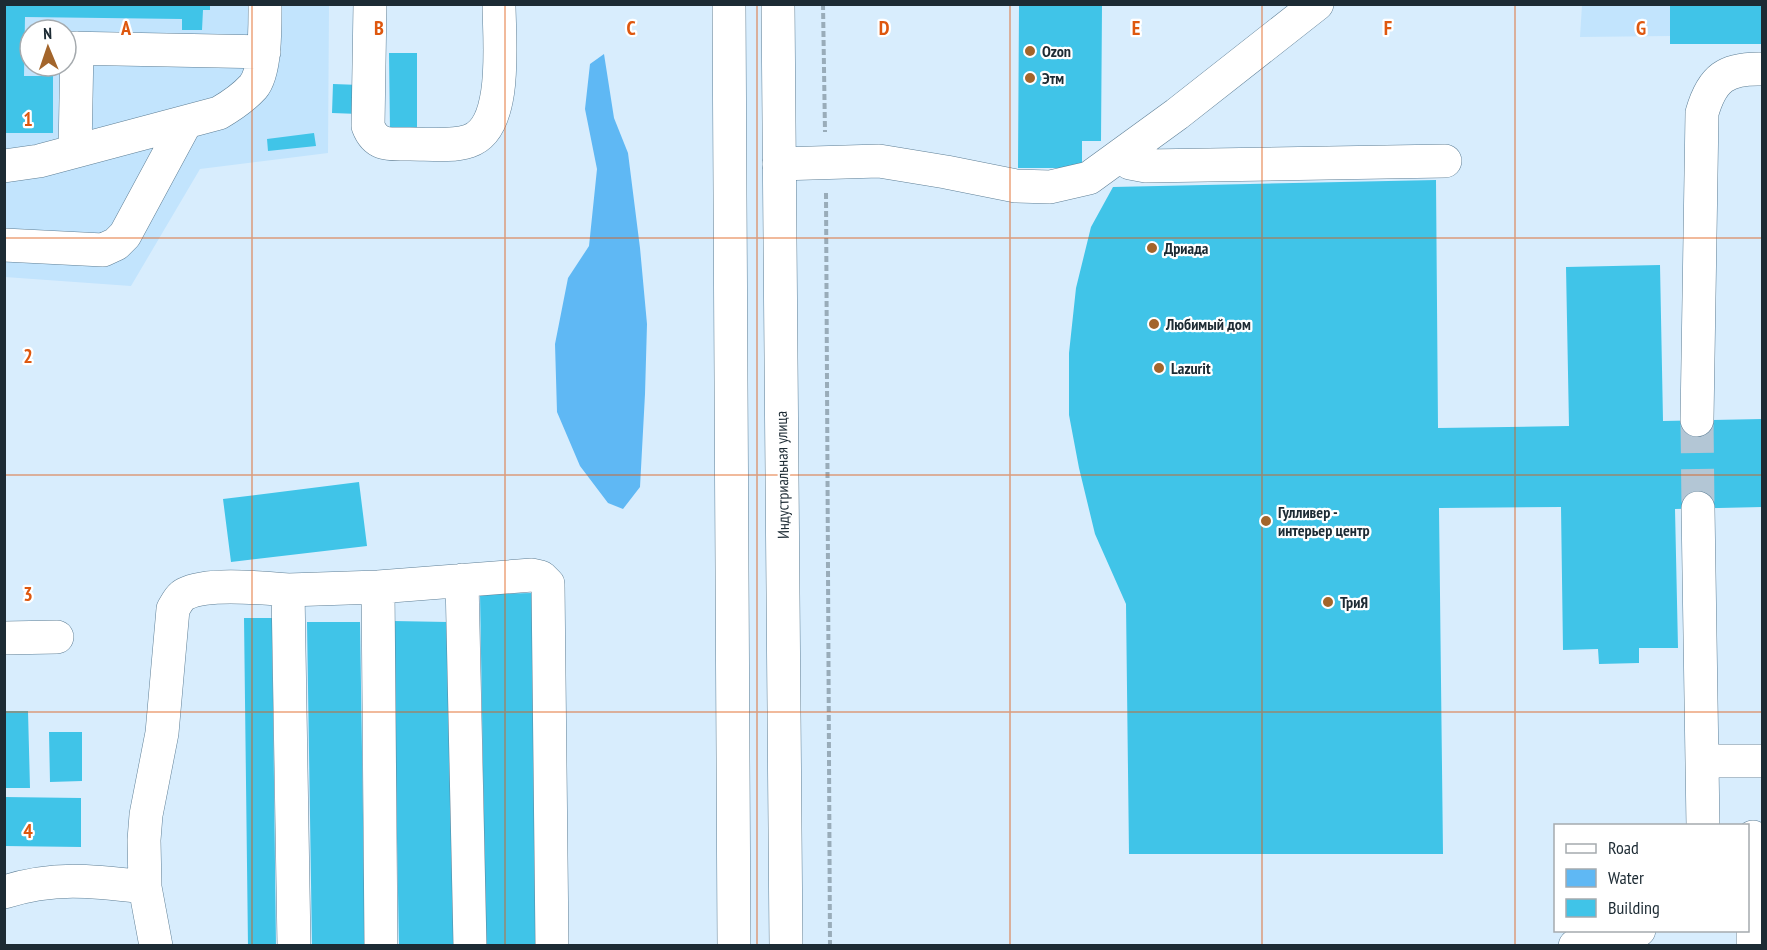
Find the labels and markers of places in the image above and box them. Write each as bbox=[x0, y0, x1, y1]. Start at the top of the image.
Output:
place label: Ozon bbox=[1042, 41, 1071, 61]
marker: Ozon bbox=[1023, 44, 1037, 58]
place label: Этм bbox=[1042, 68, 1064, 88]
marker: Этм bbox=[1023, 71, 1037, 85]
place label: Дриада bbox=[1164, 238, 1209, 258]
marker: Дриада bbox=[1145, 241, 1159, 255]
place label: Любимый дом bbox=[1165, 314, 1251, 334]
marker: Любимый дом bbox=[1147, 317, 1161, 331]
place label: Lazurit bbox=[1171, 358, 1211, 378]
marker: Lazurit bbox=[1152, 361, 1166, 375]
place label: Гулливер - интерьер центр bbox=[1278, 502, 1370, 540]
marker: Гулливер - интерьер центр bbox=[1259, 514, 1273, 528]
place label: ТриЯ bbox=[1340, 592, 1368, 612]
marker: ТриЯ bbox=[1321, 595, 1335, 609]

